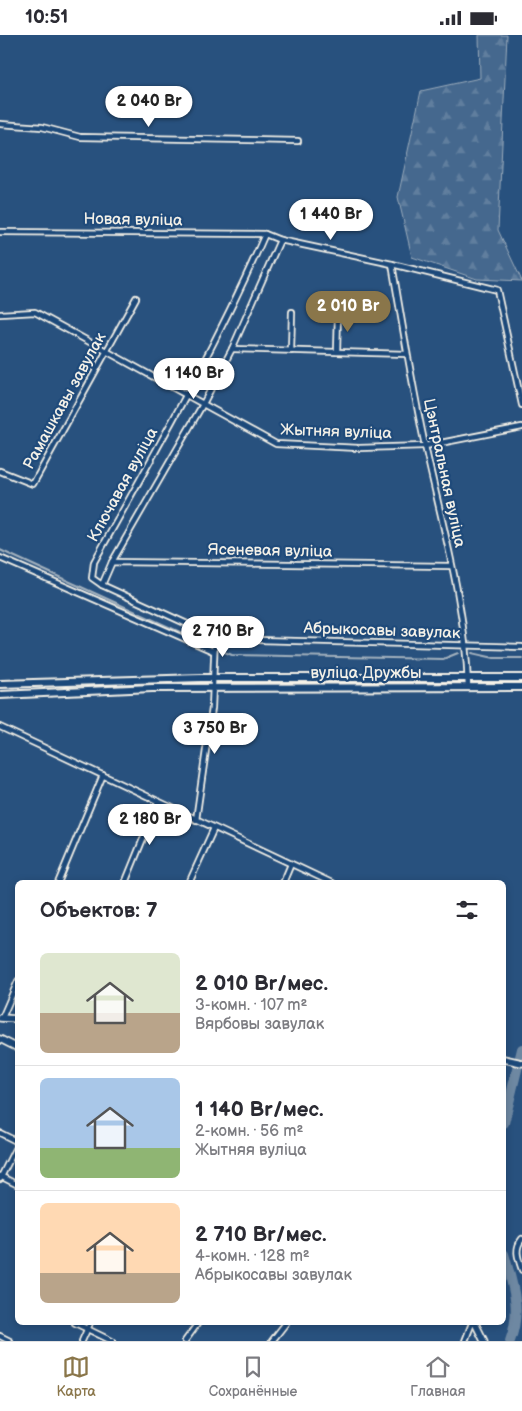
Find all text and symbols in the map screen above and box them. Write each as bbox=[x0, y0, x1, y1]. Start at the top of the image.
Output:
text: 10:51 bbox=[25, 6, 68, 29]
pin: 2 040 Br bbox=[97, 86, 201, 128]
text: 2 040 Br bbox=[116, 92, 182, 111]
pin: 1 440 Br bbox=[279, 199, 383, 241]
text: 1 440 Br bbox=[300, 205, 362, 224]
street label: Новая вуліца bbox=[83, 210, 183, 230]
pin: 2 010 Br bbox=[296, 291, 400, 333]
text: 2 010 Br bbox=[317, 297, 379, 316]
street label: Рамашкавы завулак bbox=[19, 329, 111, 473]
pin: 1 140 Br bbox=[142, 357, 246, 400]
text: 1 140 Br bbox=[164, 364, 224, 383]
street label: Цэнтральная вуліца bbox=[419, 397, 469, 550]
street label: Жытняя вуліца bbox=[280, 421, 393, 443]
street label: Ключавая вуліца bbox=[84, 424, 163, 545]
street label: Ясеневая вуліца bbox=[208, 540, 333, 562]
pin: 2 710 Br bbox=[171, 615, 275, 658]
street label: Абрыкосавы завулак bbox=[302, 619, 461, 643]
text: 2 710 Br bbox=[192, 622, 254, 641]
street label: вуліца Дружбы bbox=[310, 664, 422, 683]
pin: 3 750 Br bbox=[163, 713, 267, 755]
text: 3 750 Br bbox=[183, 719, 247, 738]
pin: 2 180 Br bbox=[98, 803, 202, 846]
text: 2 180 Br bbox=[119, 810, 181, 829]
icon: filters bbox=[453, 896, 481, 924]
text: Объектов: 7 bbox=[40, 898, 158, 923]
text: 2 010 Br/мес. bbox=[195, 971, 328, 996]
icon: home bbox=[80, 973, 140, 1033]
text: 3-комн. · 107 m² bbox=[195, 996, 307, 1015]
text: Вярбовы завулак bbox=[195, 1015, 324, 1034]
text: 1 140 Br/мес. bbox=[195, 1097, 324, 1122]
icon: home bbox=[80, 1098, 140, 1158]
text: 2-комн. · 56 m² bbox=[195, 1122, 303, 1141]
text: Жытняя вуліца bbox=[195, 1141, 307, 1160]
text: 2 710 Br/мес. bbox=[195, 1222, 327, 1247]
icon: home bbox=[80, 1223, 140, 1283]
text: 4-комн. · 128 m² bbox=[195, 1247, 310, 1266]
text: Абрыкосавы завулак bbox=[195, 1266, 352, 1285]
tab: Карта bbox=[56, 1353, 96, 1400]
tab: Сохранённые bbox=[209, 1353, 297, 1400]
tab: Главная bbox=[410, 1353, 466, 1400]

